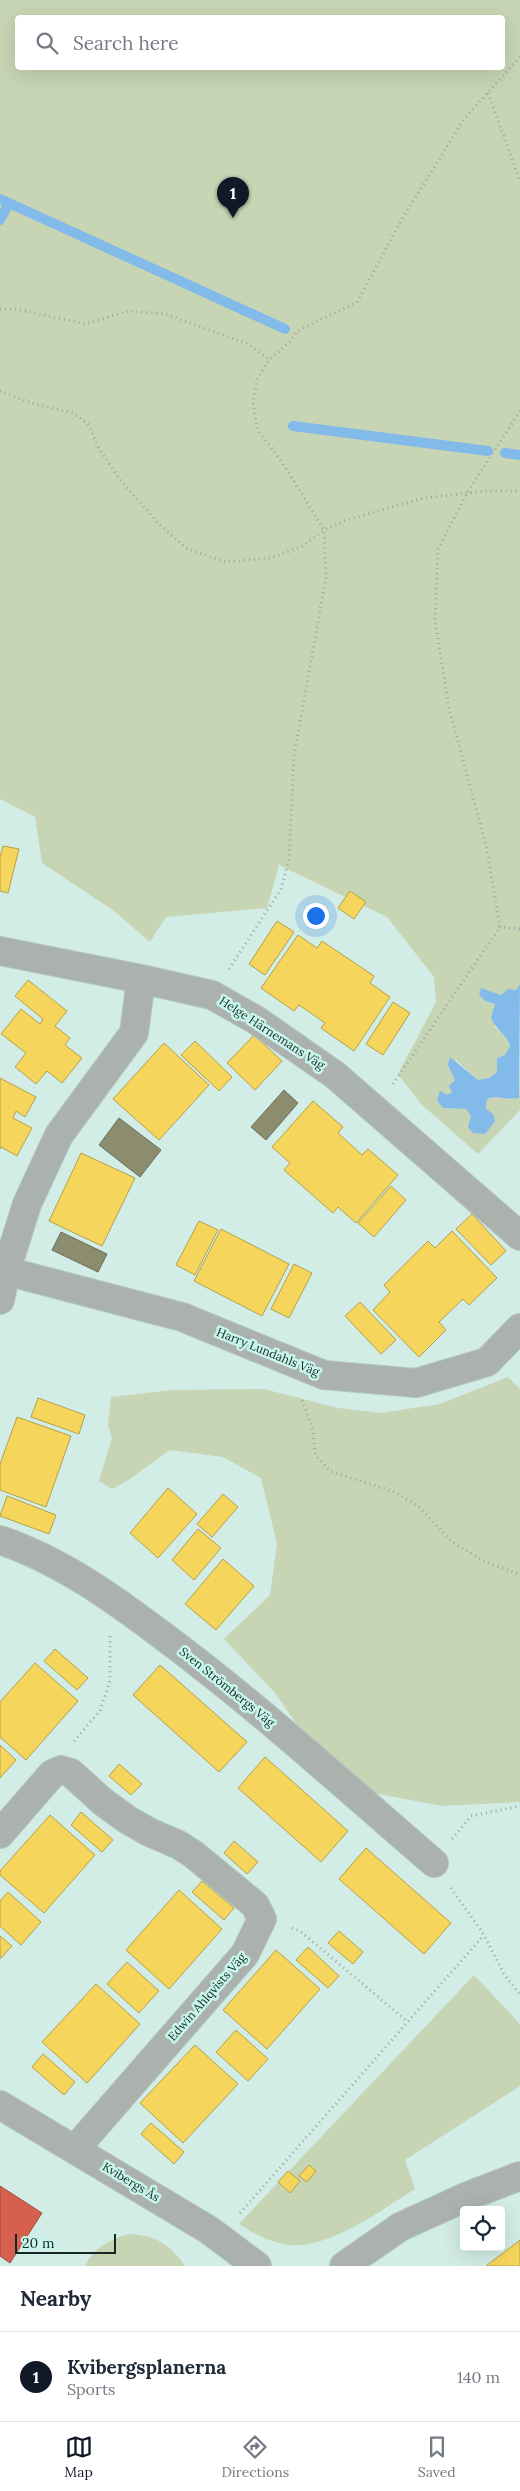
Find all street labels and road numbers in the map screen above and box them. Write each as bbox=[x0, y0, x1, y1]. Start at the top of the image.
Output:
street label: Helge Härnemans Väg bbox=[217, 993, 328, 1073]
street label: Harry Lundahls Väg bbox=[214, 1324, 322, 1379]
street label: Sven Strömbergs Väg bbox=[177, 1644, 278, 1730]
street label: Edwin Ahlqvists Väg bbox=[164, 1949, 249, 2044]
street label: Kvibergs Ås bbox=[100, 2159, 163, 2205]

